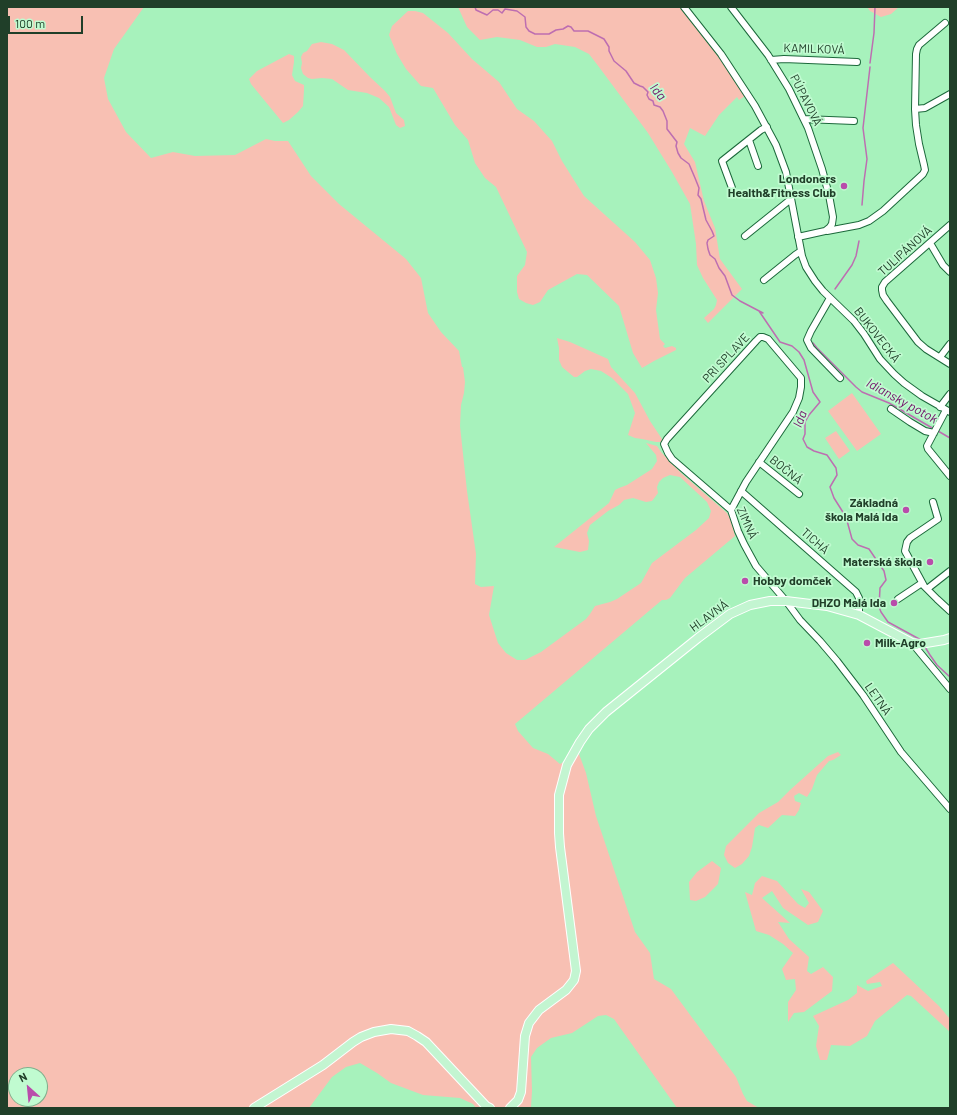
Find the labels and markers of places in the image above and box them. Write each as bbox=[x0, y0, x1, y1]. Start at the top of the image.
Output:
place label: Londoners Health&Fitness Club bbox=[728, 172, 836, 200]
marker: Londoners Health&Fitness Club bbox=[839, 181, 849, 191]
place label: Základná škola Malá Ida bbox=[825, 496, 898, 524]
marker: Základná škola Malá Ida bbox=[901, 505, 911, 515]
place label: Materská škola bbox=[843, 555, 922, 569]
marker: Materská škola bbox=[925, 557, 935, 567]
place label: Hobby domček bbox=[753, 574, 832, 588]
marker: Hobby domček bbox=[740, 576, 750, 586]
place label: DHZO Malá Ida bbox=[812, 596, 886, 610]
marker: DHZO Malá Ida bbox=[889, 598, 899, 608]
place label: Milk-Agro bbox=[875, 636, 926, 650]
marker: Milk-Agro bbox=[862, 638, 872, 648]

